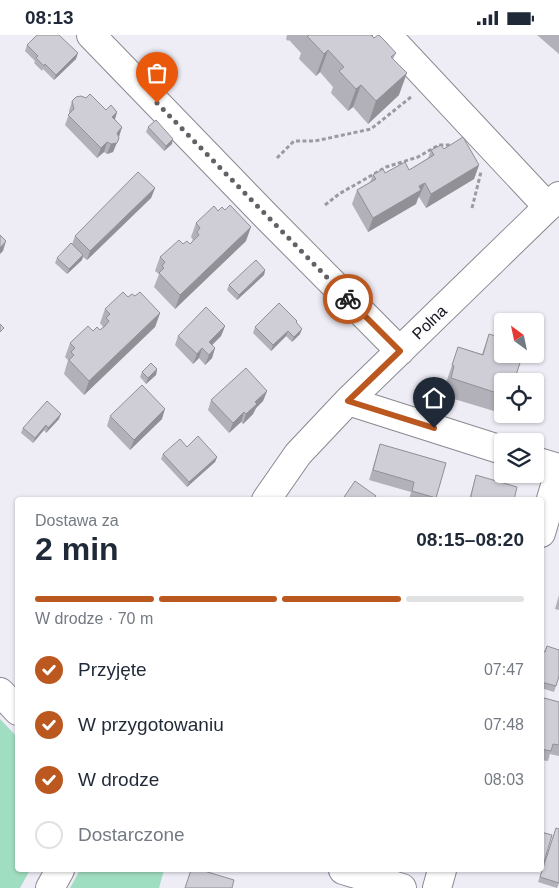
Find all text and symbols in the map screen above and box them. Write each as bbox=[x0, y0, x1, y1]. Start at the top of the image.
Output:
text: 08:13 bbox=[25, 7, 74, 28]
pin bbox=[136, 52, 178, 103]
icon: bag bbox=[143, 59, 171, 87]
courier bbox=[323, 274, 373, 324]
icon: bike bbox=[334, 285, 362, 313]
street label: Polna bbox=[409, 302, 450, 343]
north arrow bbox=[494, 313, 544, 363]
map controls bbox=[494, 313, 544, 483]
button: locate bbox=[494, 373, 544, 423]
pin bbox=[413, 377, 455, 428]
icon: home bbox=[420, 384, 448, 412]
button: layers bbox=[494, 433, 544, 483]
text: Dostawa za bbox=[35, 512, 119, 529]
text: 08:15–08:20 bbox=[416, 529, 524, 550]
text: 2 min bbox=[35, 531, 119, 567]
text: W drodze · 70 m bbox=[35, 610, 153, 627]
icon: check bbox=[35, 656, 63, 684]
text: Przyjęte bbox=[78, 659, 147, 680]
text: 07:47 bbox=[484, 661, 524, 678]
icon: check bbox=[35, 711, 63, 739]
text: W przygotowaniu bbox=[78, 714, 224, 735]
text: 07:48 bbox=[484, 716, 524, 733]
icon: check bbox=[35, 766, 63, 794]
text: W drodze bbox=[78, 769, 159, 790]
text: 08:03 bbox=[484, 771, 524, 788]
text: Dostarczone bbox=[78, 824, 185, 845]

